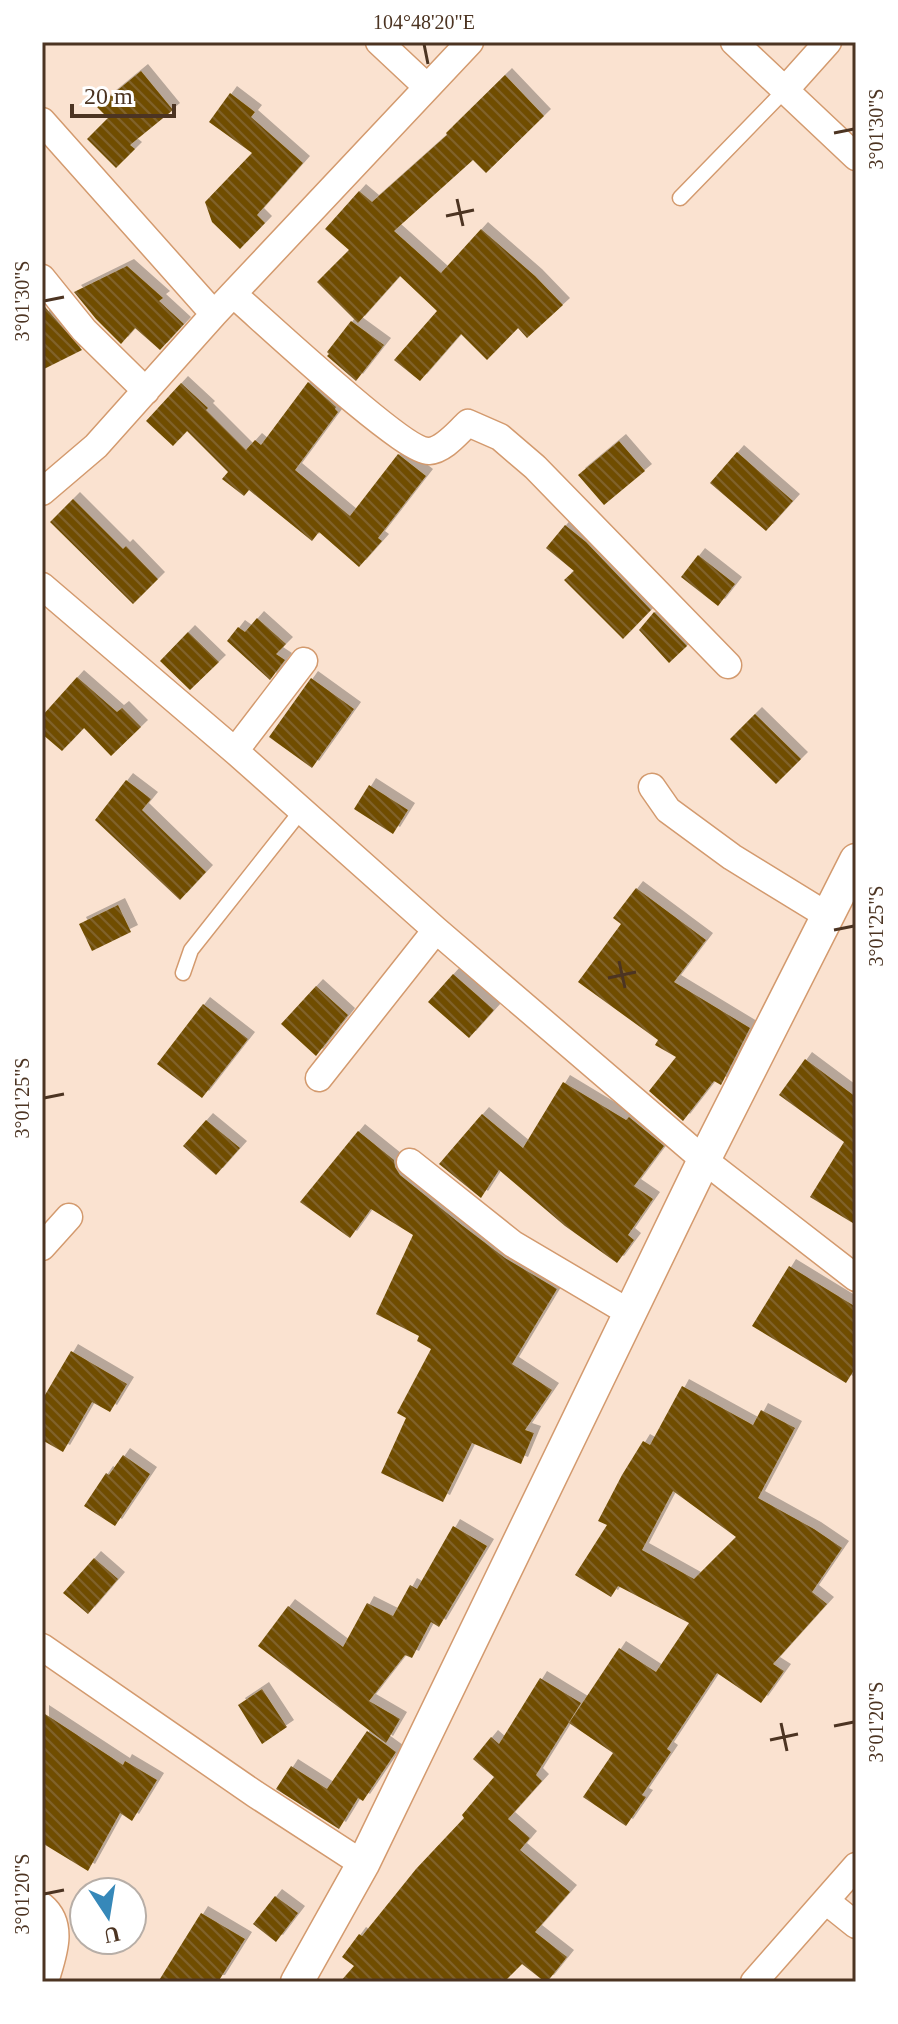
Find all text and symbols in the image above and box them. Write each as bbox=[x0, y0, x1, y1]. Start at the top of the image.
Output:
text: 104°48'20"E bbox=[373, 11, 475, 33]
scale bar bbox=[72, 68, 174, 118]
text: 20 m bbox=[84, 83, 133, 109]
text: 3°01'30"S bbox=[865, 89, 887, 169]
text: 3°01'30"S bbox=[11, 261, 33, 341]
text: 3°01'25"S bbox=[865, 886, 887, 966]
text: 3°01'25"S bbox=[11, 1058, 33, 1138]
text: 3°01'20"S bbox=[865, 1682, 887, 1762]
text: 3°01'20"S bbox=[11, 1854, 33, 1934]
north arrow bbox=[68, 1876, 148, 1956]
text: U bbox=[102, 1921, 122, 1949]

